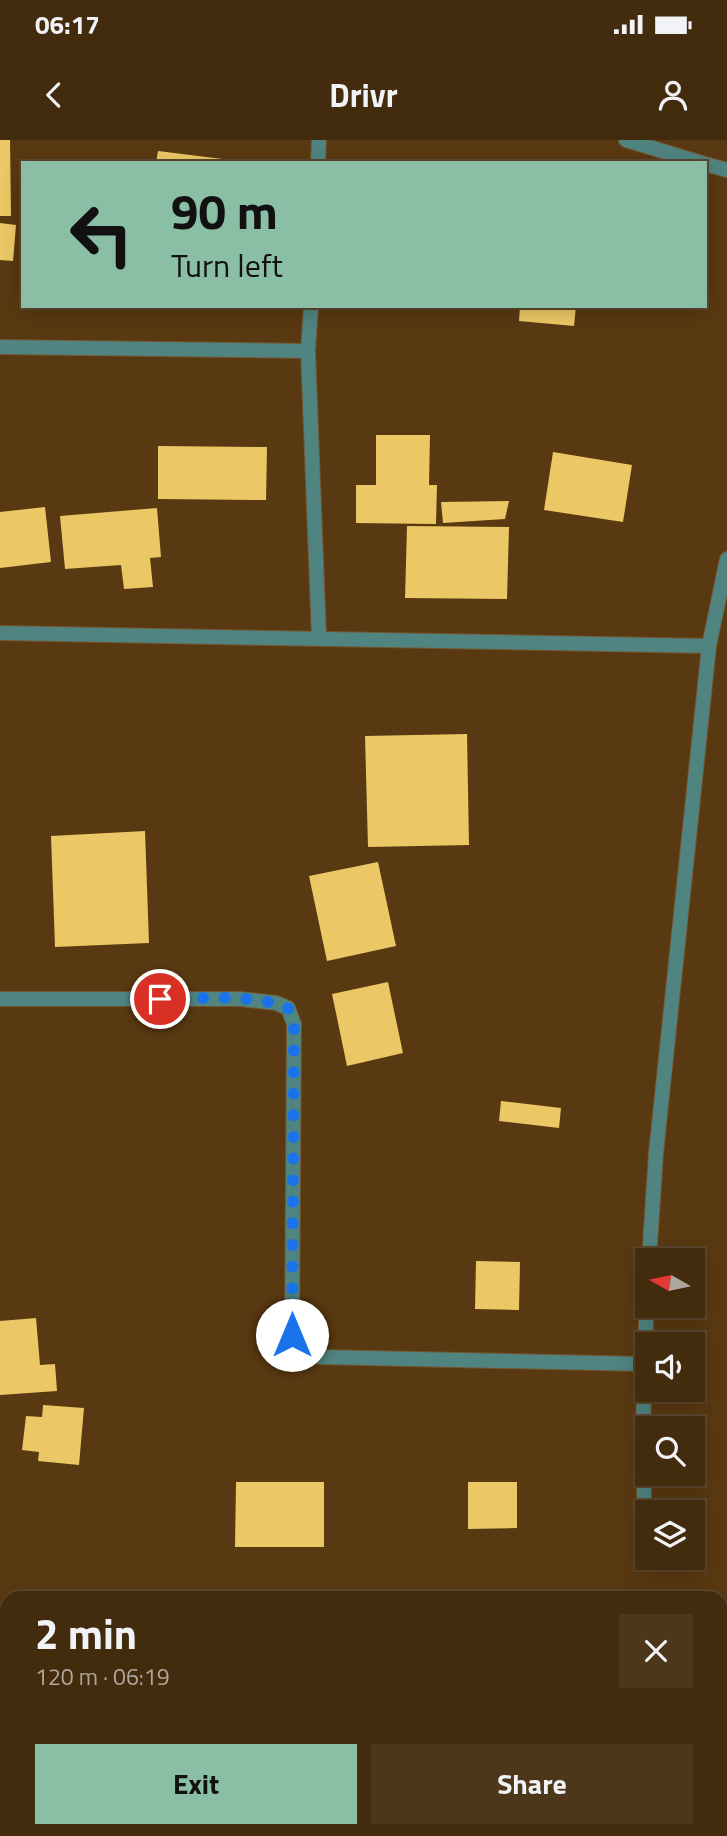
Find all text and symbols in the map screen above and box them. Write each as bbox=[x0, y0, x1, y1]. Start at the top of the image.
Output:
text: 06:17 bbox=[35, 5, 100, 44]
text: Drivr bbox=[329, 71, 398, 119]
icon: back bbox=[35, 76, 73, 114]
icon: person bbox=[654, 76, 692, 114]
text: 90 m bbox=[171, 173, 278, 248]
icon: left bbox=[56, 189, 147, 280]
text: Turn left bbox=[171, 241, 283, 289]
pin bbox=[130, 969, 190, 1029]
icon: arrive bbox=[141, 980, 179, 1018]
north arrow bbox=[635, 1248, 705, 1318]
map controls bbox=[635, 1248, 705, 1570]
position arrow bbox=[255, 1298, 329, 1372]
button: sound bbox=[635, 1332, 705, 1402]
button: search bbox=[635, 1416, 705, 1486]
button: layers bbox=[635, 1500, 705, 1570]
text: 2 min bbox=[35, 1601, 137, 1665]
button: close bbox=[619, 1614, 693, 1688]
text: 120 m · 06:19 bbox=[35, 1659, 170, 1694]
button: Exit bbox=[35, 1744, 357, 1824]
button: Share bbox=[371, 1744, 693, 1824]

